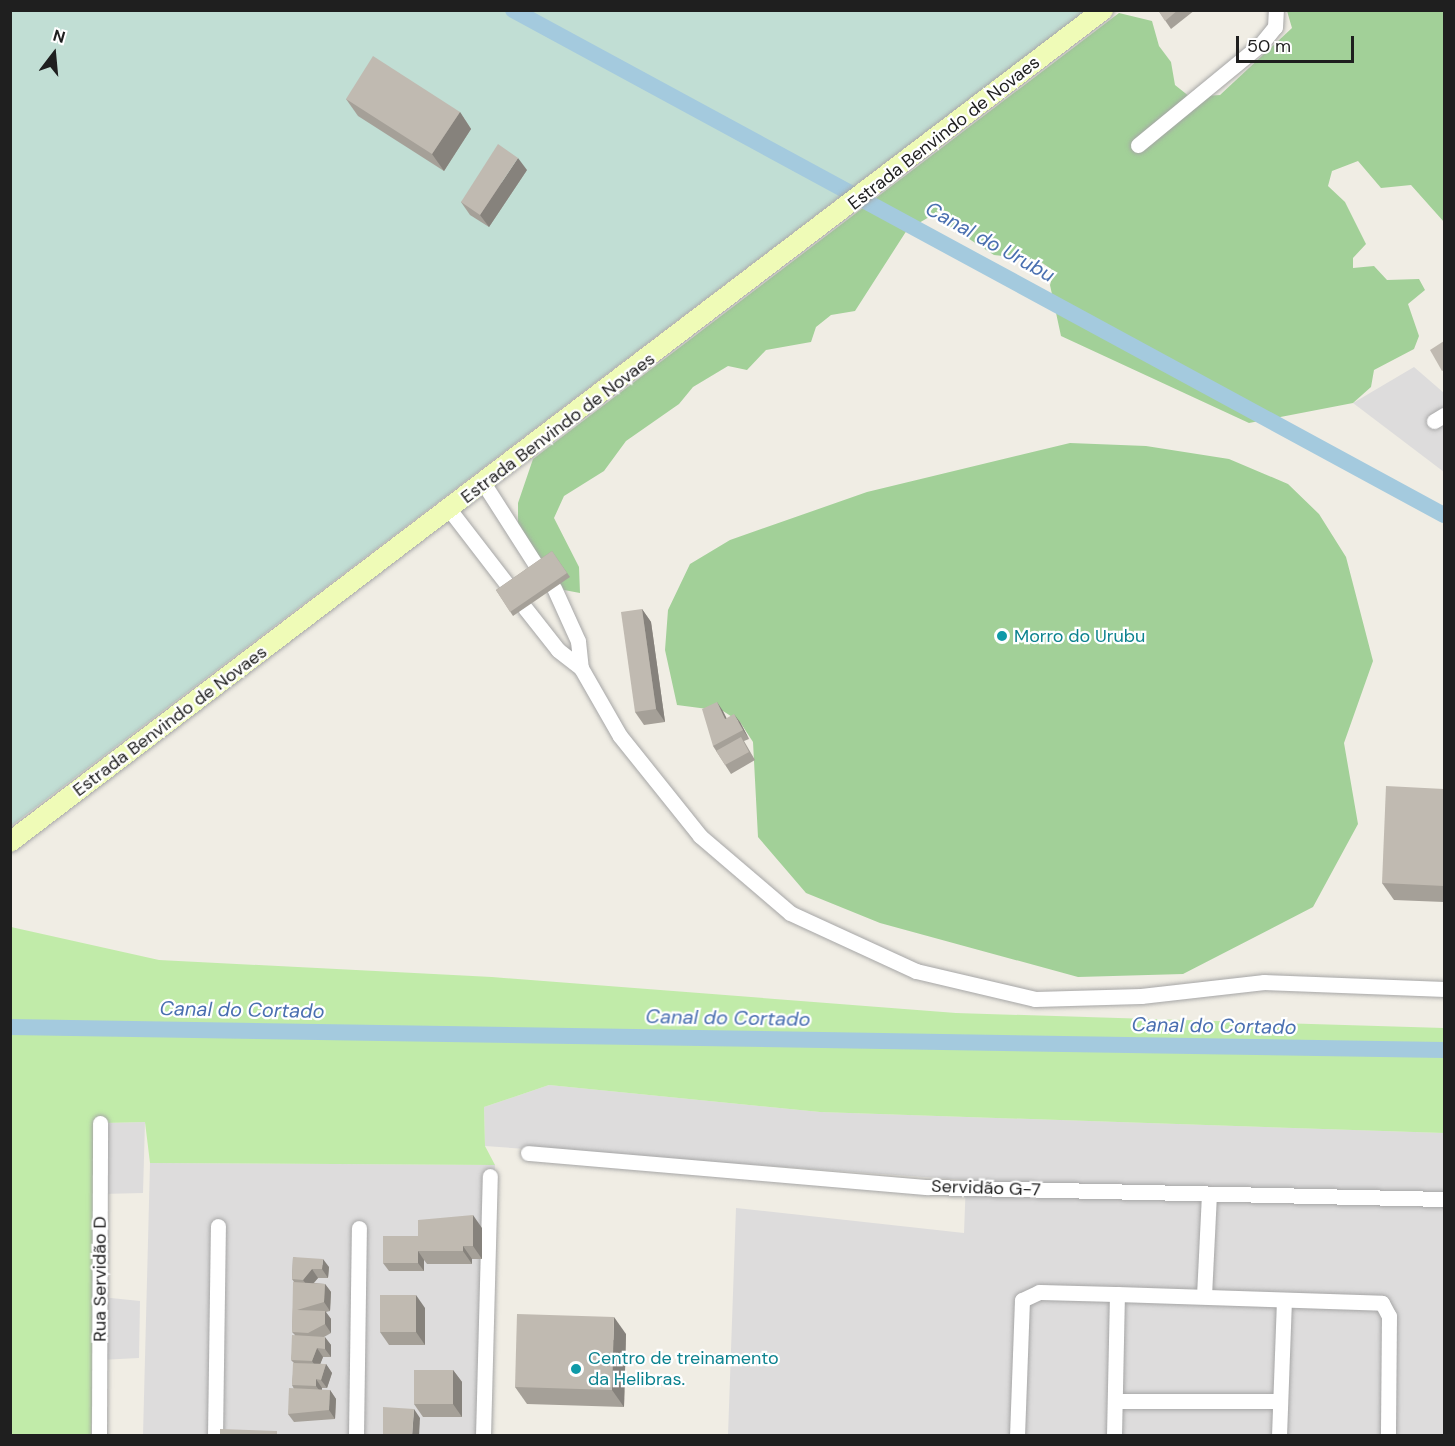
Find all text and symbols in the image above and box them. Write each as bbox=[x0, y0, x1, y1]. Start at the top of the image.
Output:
north arrow bbox=[24, 24, 84, 84]
scale bar bbox=[1239, 24, 1358, 62]
text: N bbox=[51, 25, 68, 48]
text: 50 m bbox=[1247, 34, 1291, 58]
street label: Estrada Benvindo de Novaes bbox=[844, 51, 1044, 215]
water label: Canal do Urubu bbox=[921, 197, 1059, 287]
street label: Estrada Benvindo de Novaes bbox=[457, 348, 659, 508]
place label: Morro do Urubu bbox=[1014, 625, 1145, 647]
marker: Morro do Urubu bbox=[995, 629, 1009, 643]
street label: Estrada Benvindo de Novaes bbox=[69, 641, 271, 801]
water label: Canal do Cortado bbox=[159, 997, 325, 1023]
water label: Canal do Cortado bbox=[645, 1005, 811, 1031]
water label: Canal do Cortado bbox=[1131, 1013, 1297, 1039]
street label: Servidão G-7 bbox=[931, 1175, 1041, 1201]
street label: Rua Servidão D bbox=[89, 1216, 111, 1342]
place label: Centro de treinamento da Helibras. bbox=[588, 1348, 779, 1390]
marker: Centro de treinamento da Helibras. bbox=[569, 1362, 583, 1376]

